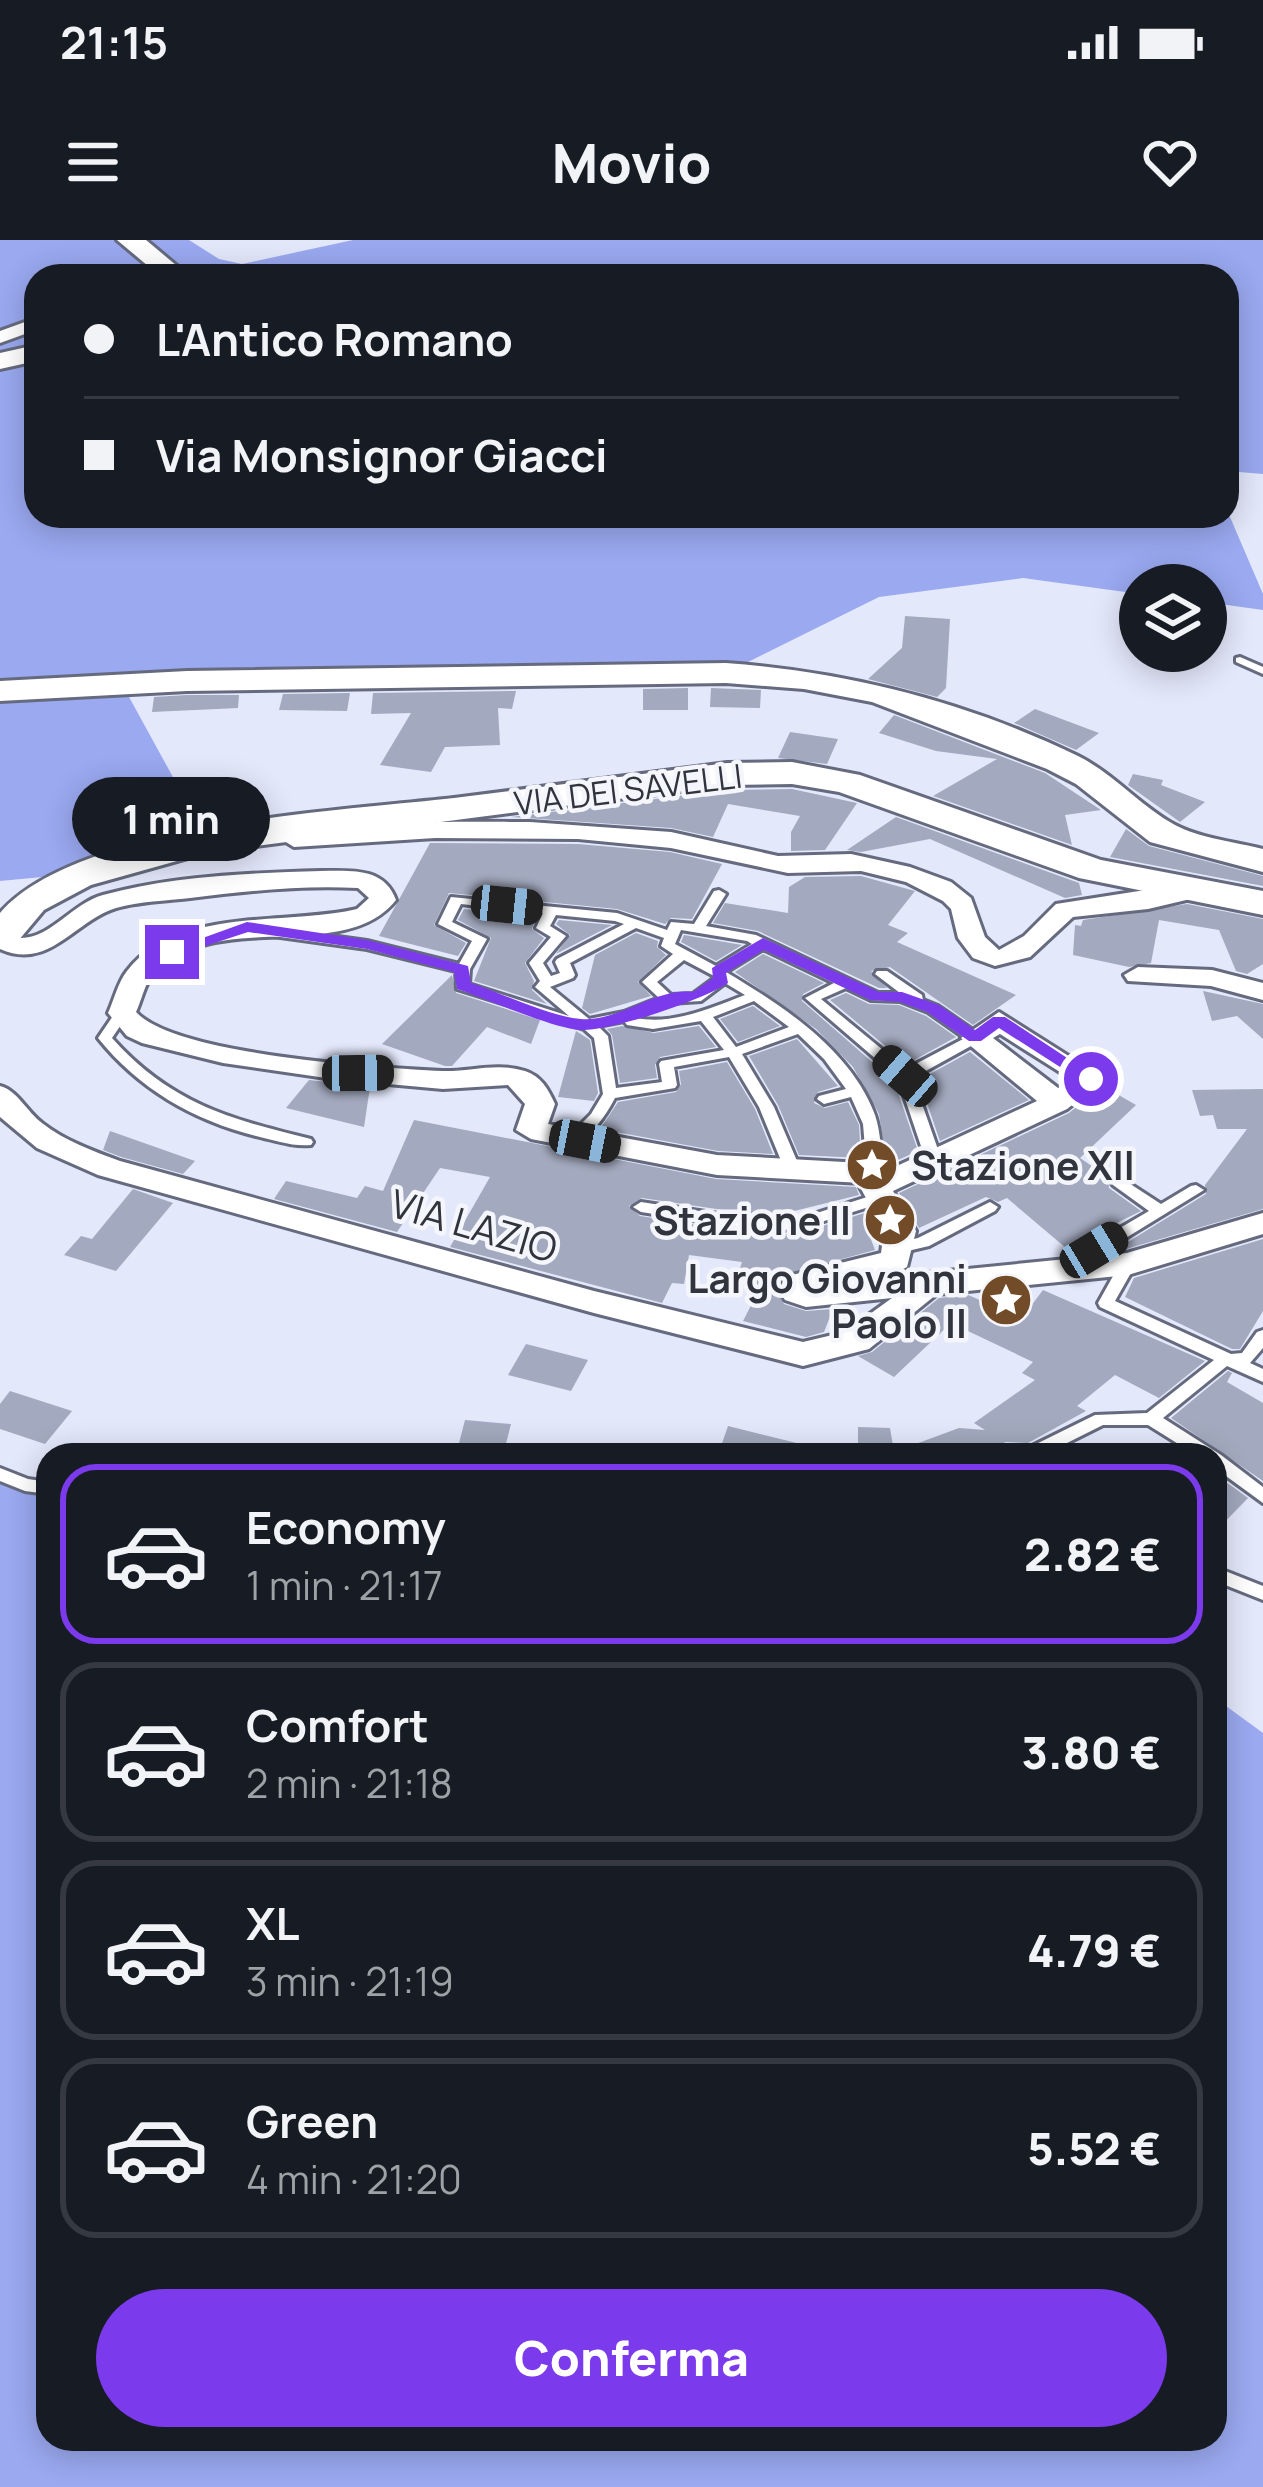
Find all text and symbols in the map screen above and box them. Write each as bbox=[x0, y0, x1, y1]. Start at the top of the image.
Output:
text: 21:15 bbox=[60, 11, 168, 73]
text: Movio bbox=[552, 125, 711, 199]
icon: menu bbox=[60, 129, 126, 195]
icon: heart bbox=[1137, 129, 1203, 195]
text: L'Antico Romano bbox=[156, 308, 513, 370]
text: Via Monsignor Giacci bbox=[156, 424, 608, 486]
map controls bbox=[1119, 564, 1227, 672]
button: layers bbox=[1119, 564, 1227, 672]
street label: VIA DEI SAVELLI bbox=[511, 753, 745, 825]
callout: 1 min bbox=[73, 778, 271, 862]
text: 1 min bbox=[122, 792, 220, 846]
car bbox=[469, 883, 545, 927]
route end bbox=[145, 925, 199, 979]
car bbox=[866, 1039, 944, 1113]
route start bbox=[1064, 1052, 1118, 1106]
car bbox=[322, 1054, 394, 1092]
car bbox=[546, 1116, 624, 1166]
place icon: Stazione XII bbox=[844, 1137, 900, 1193]
place label: Stazione XII bbox=[911, 1138, 1135, 1192]
street label: VIA LAZIO bbox=[384, 1175, 564, 1275]
place icon: Stazione II bbox=[862, 1192, 918, 1248]
place label: Stazione II bbox=[653, 1193, 851, 1247]
car bbox=[1054, 1216, 1134, 1284]
place label: Largo Giovanni Paolo II bbox=[688, 1251, 967, 1350]
place icon: Largo Giovanni Paolo II bbox=[978, 1272, 1034, 1328]
text: Economy bbox=[246, 1496, 446, 1558]
icon: car bbox=[102, 1500, 210, 1608]
text: 2.82 € bbox=[1024, 1523, 1161, 1585]
text: 1 min · 21:17 bbox=[246, 1558, 443, 1612]
text: Comfort bbox=[246, 1694, 429, 1756]
icon: car bbox=[102, 1698, 210, 1806]
text: 3.80 € bbox=[1021, 1721, 1161, 1783]
text: 2 min · 21:18 bbox=[246, 1756, 453, 1810]
text: XL bbox=[246, 1892, 300, 1954]
icon: car bbox=[102, 1896, 210, 2004]
text: 4.79 € bbox=[1027, 1919, 1161, 1981]
text: 3 min · 21:19 bbox=[246, 1954, 454, 2008]
text: Green bbox=[246, 2090, 378, 2152]
icon: car bbox=[102, 2094, 210, 2202]
text: 5.52 € bbox=[1027, 2117, 1161, 2179]
text: 4 min · 21:20 bbox=[246, 2152, 462, 2206]
button: Conferma bbox=[96, 2289, 1167, 2427]

